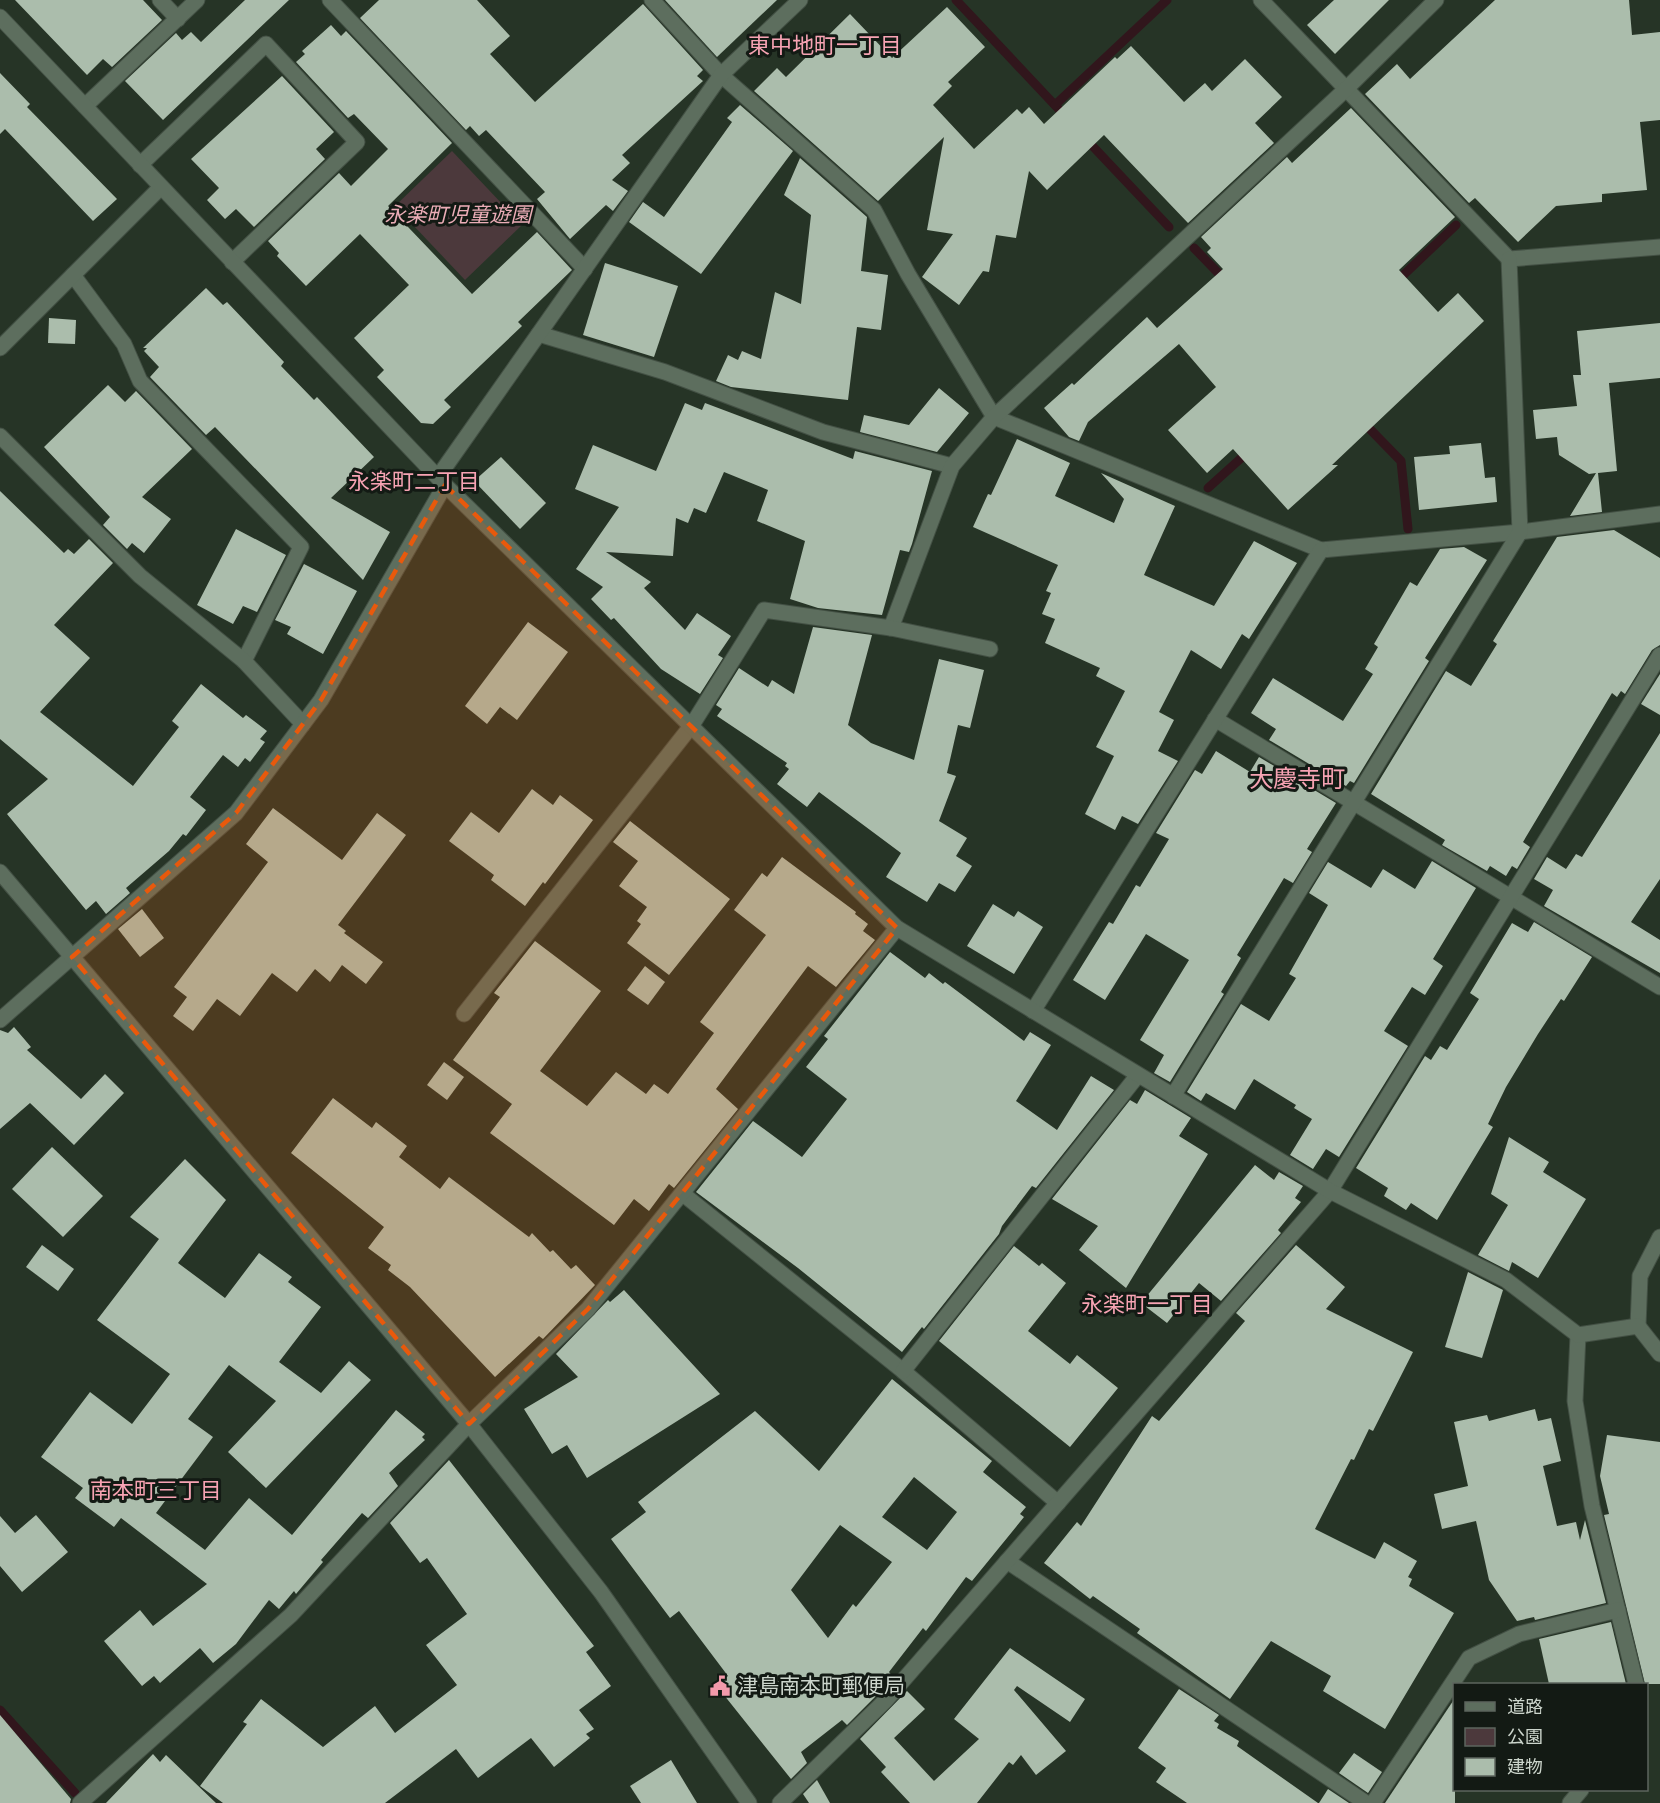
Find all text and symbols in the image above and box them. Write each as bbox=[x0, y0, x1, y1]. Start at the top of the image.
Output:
district label: 東中地町一丁目 bbox=[748, 33, 902, 58]
park label: 永楽町児童遊園 bbox=[385, 203, 534, 227]
district label: 永楽町二丁目 bbox=[348, 469, 480, 494]
district label: 大慶寺町 bbox=[1249, 765, 1345, 792]
district label: 永楽町一丁目 bbox=[1081, 1292, 1213, 1317]
district label: 南本町三丁目 bbox=[90, 1478, 222, 1503]
public building icon: 津島南本町郵便局 bbox=[708, 1674, 732, 1698]
place label: 津島南本町郵便局 bbox=[737, 1674, 905, 1698]
legend bbox=[1453, 1683, 1648, 1791]
text: 道路 bbox=[1507, 1697, 1543, 1717]
text: 公園 bbox=[1507, 1727, 1543, 1747]
text: 建物 bbox=[1507, 1757, 1543, 1777]

